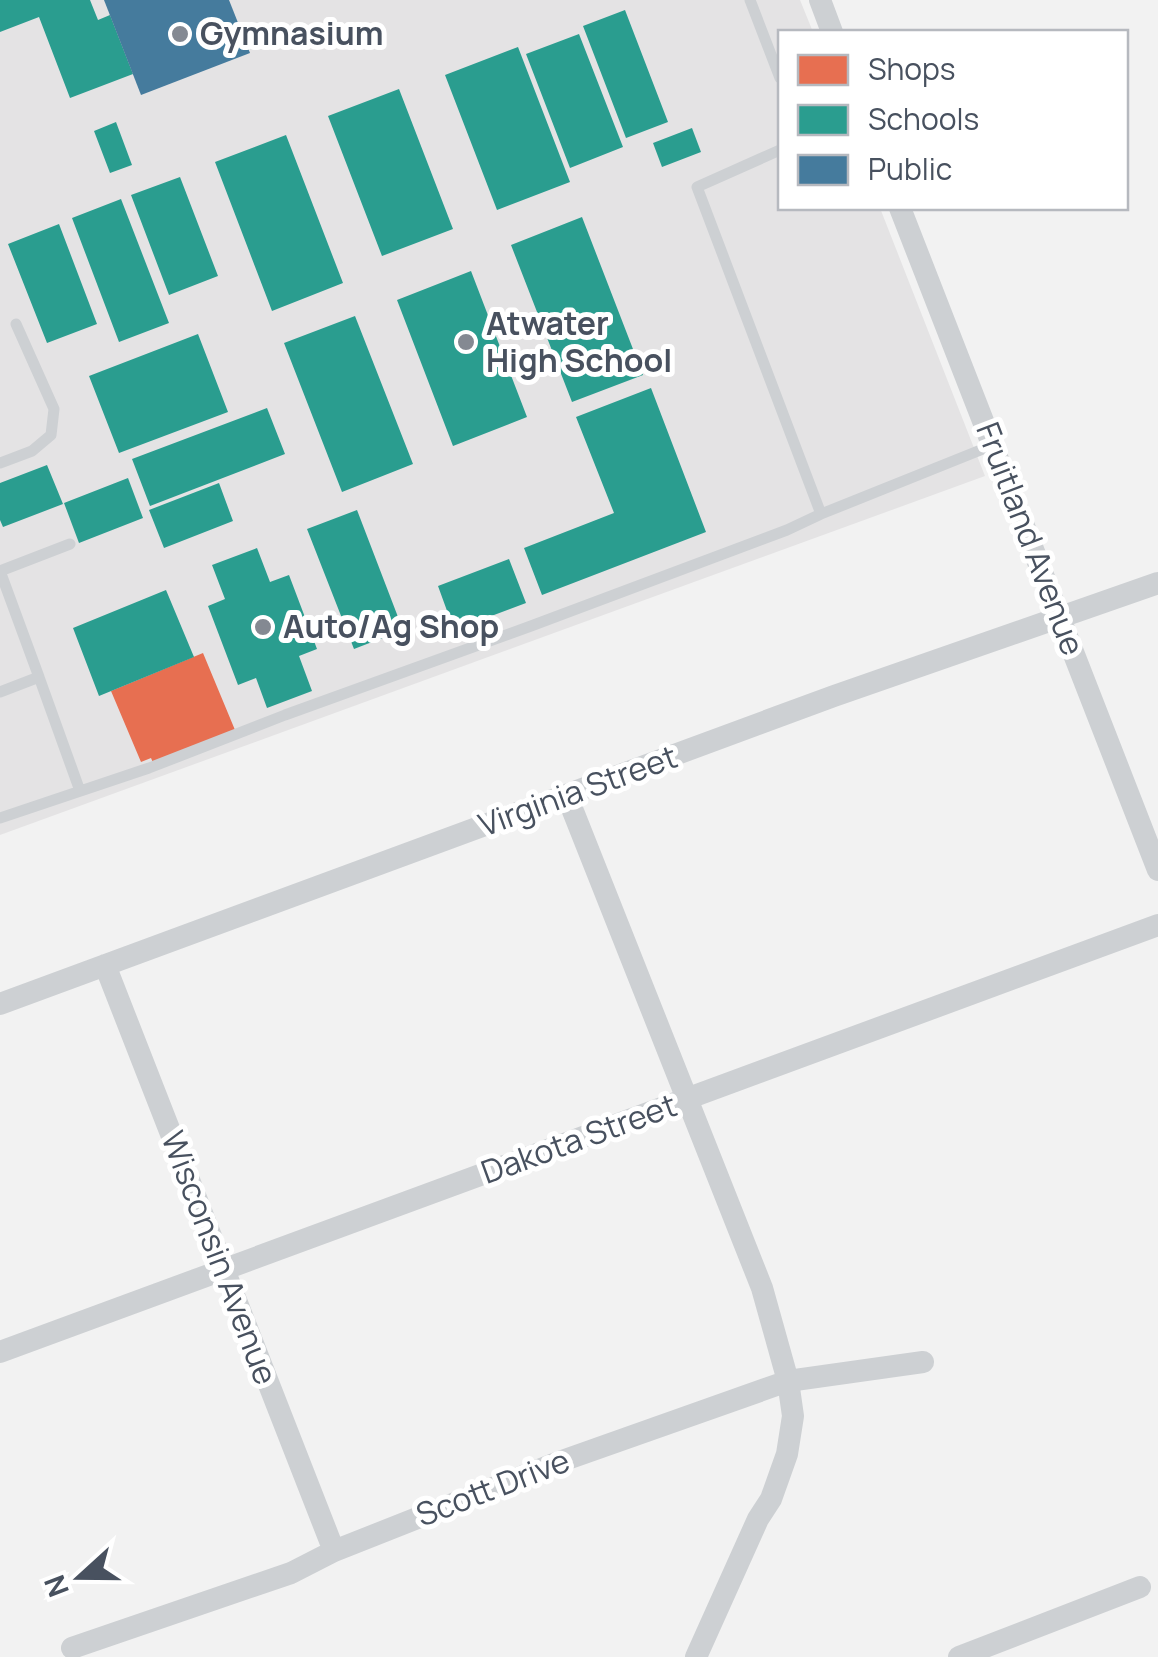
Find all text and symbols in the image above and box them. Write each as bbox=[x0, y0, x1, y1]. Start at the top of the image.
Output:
place label: Gymnasium bbox=[200, 11, 384, 55]
marker: Gymnasium bbox=[169, 23, 191, 45]
legend bbox=[778, 30, 1128, 210]
text: Shops bbox=[868, 48, 955, 89]
text: Schools bbox=[868, 98, 979, 139]
text: Public bbox=[868, 148, 952, 189]
place label: Atwater High School bbox=[486, 301, 672, 382]
marker: Atwater High School bbox=[455, 331, 477, 353]
street label: Fruitland Avenue bbox=[966, 416, 1096, 661]
place label: Auto/Ag Shop bbox=[283, 604, 499, 648]
marker: Auto/Ag Shop bbox=[252, 616, 274, 638]
street label: Virginia Street bbox=[472, 734, 683, 846]
street label: Dakota Street bbox=[475, 1082, 682, 1194]
street label: Wisconsin Avenue bbox=[151, 1125, 288, 1391]
street label: Scott Drive bbox=[410, 1438, 576, 1536]
north arrow bbox=[30, 1527, 130, 1627]
text: N bbox=[34, 1570, 77, 1603]

